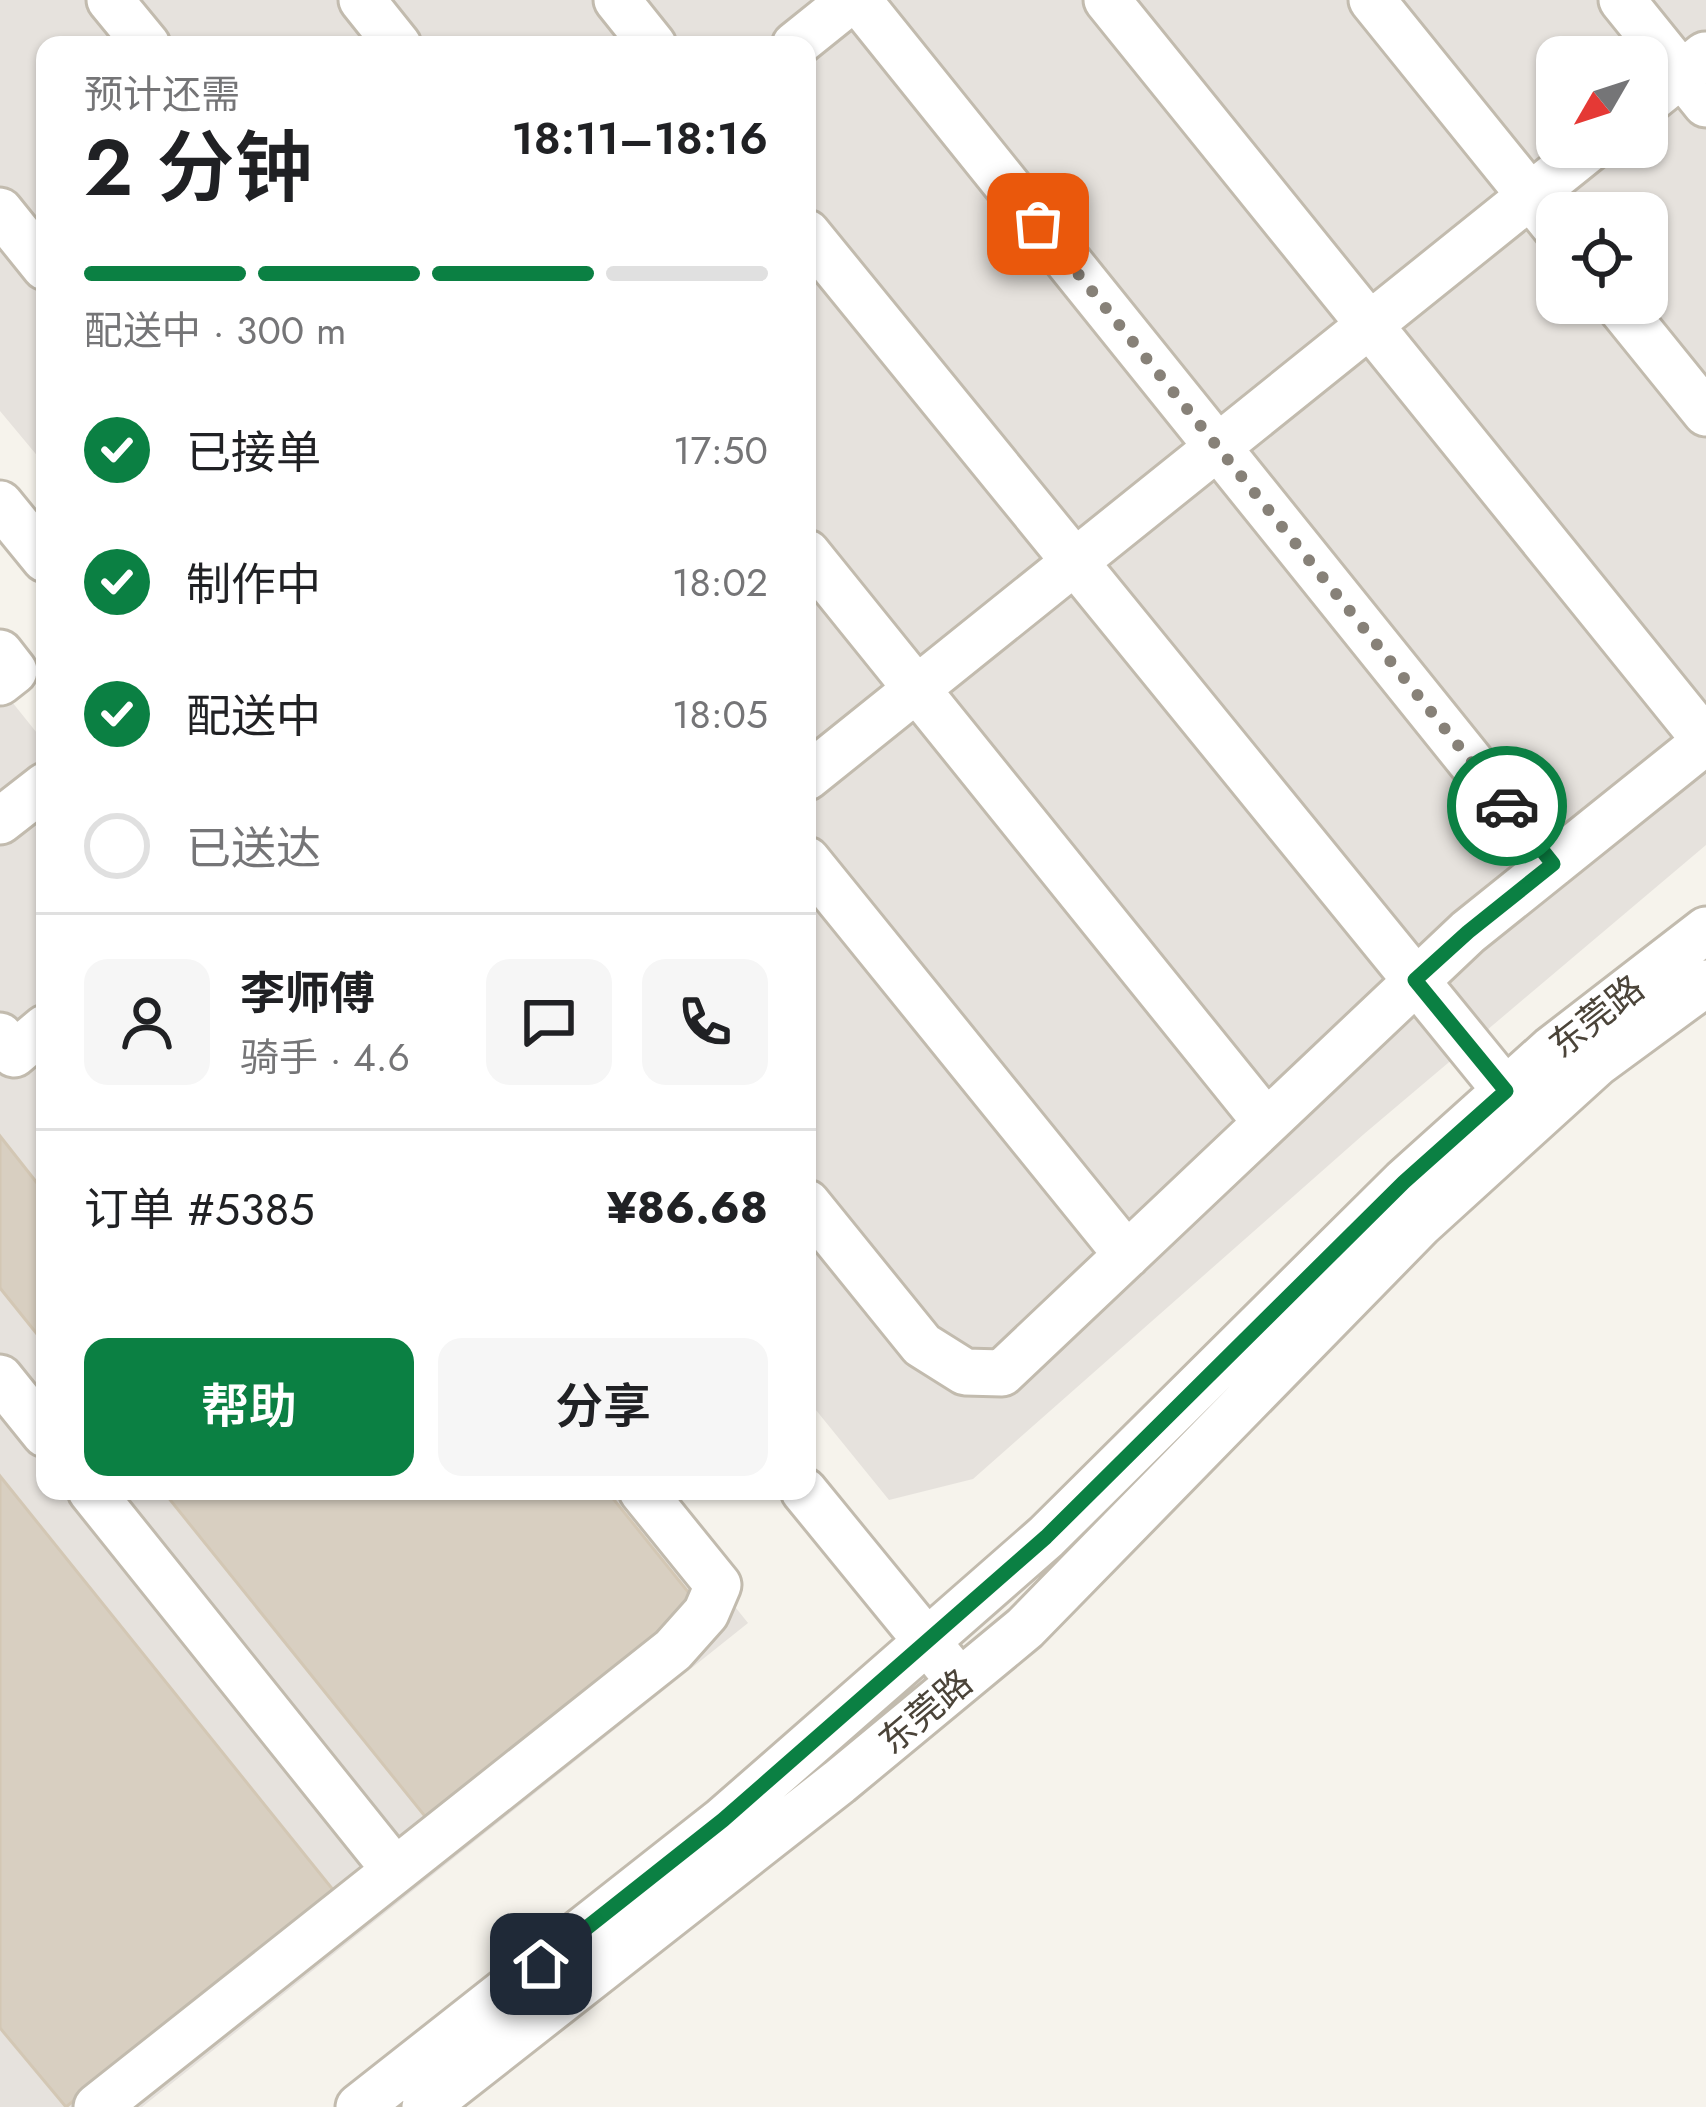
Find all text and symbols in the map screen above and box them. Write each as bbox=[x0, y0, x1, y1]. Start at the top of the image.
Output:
north arrow bbox=[1536, 36, 1668, 168]
map controls bbox=[1536, 36, 1668, 324]
text: 预计还需 bbox=[84, 66, 240, 123]
text: 18:11–18:16 bbox=[512, 106, 768, 171]
text: 2 分钟 bbox=[84, 112, 312, 224]
pin bbox=[987, 173, 1089, 275]
icon: bag bbox=[1005, 191, 1071, 257]
button: locate bbox=[1536, 192, 1668, 324]
text: 配送中 · 300 m bbox=[84, 302, 346, 359]
icon: check bbox=[84, 417, 150, 483]
text: 已接单 bbox=[186, 420, 321, 485]
text: 17:50 bbox=[673, 422, 768, 479]
icon: check bbox=[84, 549, 150, 615]
text: 制作中 bbox=[186, 552, 321, 617]
text: 18:02 bbox=[672, 554, 768, 611]
icon: check bbox=[84, 681, 150, 747]
text: 配送中 bbox=[186, 684, 321, 749]
text: 18:05 bbox=[672, 686, 768, 743]
courier bbox=[1447, 746, 1567, 866]
icon: car bbox=[1474, 773, 1540, 839]
text: 已送达 bbox=[186, 816, 321, 881]
button: person bbox=[84, 959, 210, 1085]
button: chat bbox=[486, 959, 612, 1085]
button: phone bbox=[642, 959, 768, 1085]
text: 李师傅 bbox=[240, 961, 375, 1026]
street label: 东莞路 bbox=[1537, 962, 1655, 1070]
text: 骑手 · 4.6 bbox=[240, 1029, 410, 1086]
text: ¥86.68 bbox=[607, 1175, 768, 1240]
text: 订单 #5385 bbox=[84, 1177, 315, 1242]
button: 帮助 bbox=[84, 1338, 414, 1476]
button: 分享 bbox=[438, 1338, 768, 1476]
street label: 东莞路 bbox=[867, 1656, 983, 1766]
pin bbox=[490, 1913, 592, 2015]
icon: home bbox=[508, 1931, 574, 1997]

